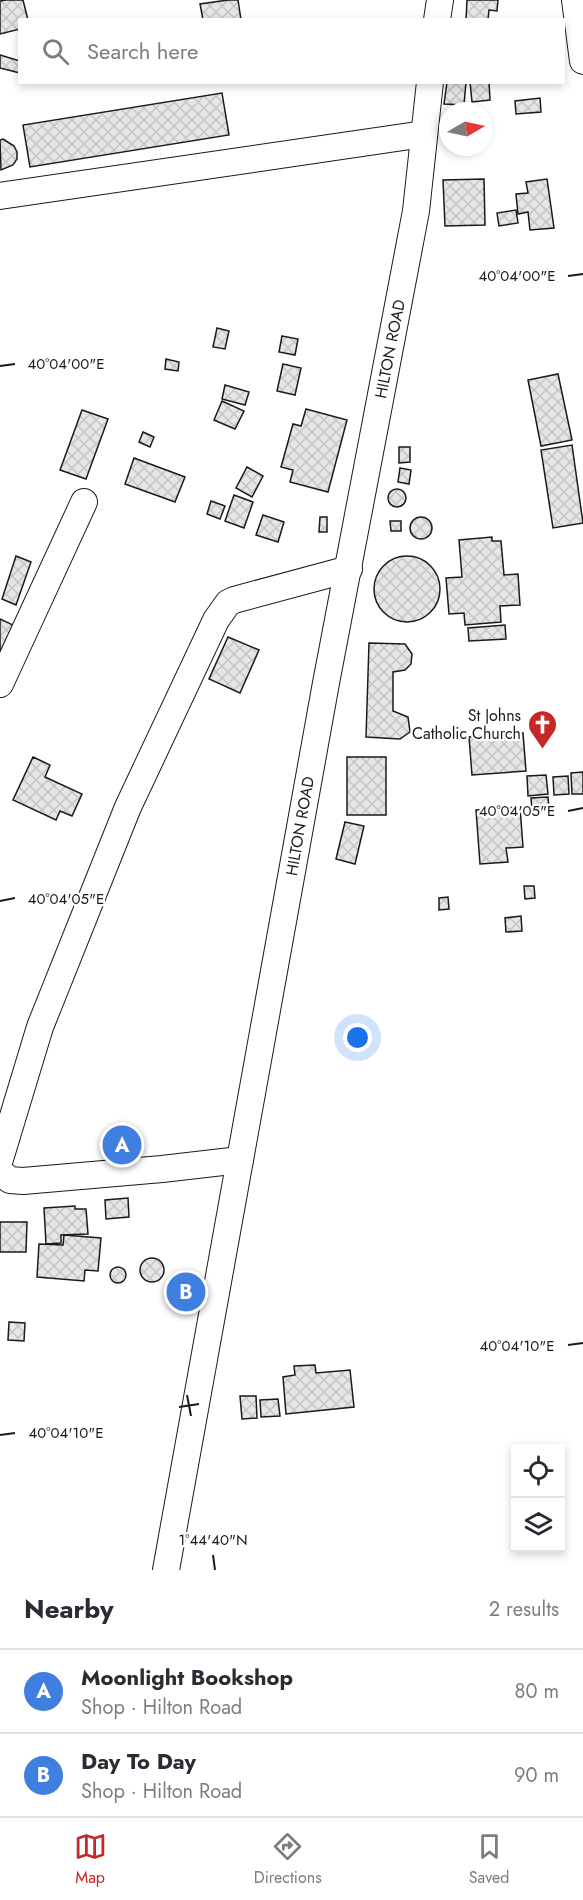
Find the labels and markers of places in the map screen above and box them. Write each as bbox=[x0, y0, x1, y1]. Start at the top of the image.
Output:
place label: St Johns Catholic Church bbox=[412, 704, 521, 745]
church icon: St Johns Catholic Church bbox=[526, 708, 558, 750]
pin: A bbox=[102, 1122, 142, 1168]
pin: B bbox=[166, 1270, 206, 1314]

